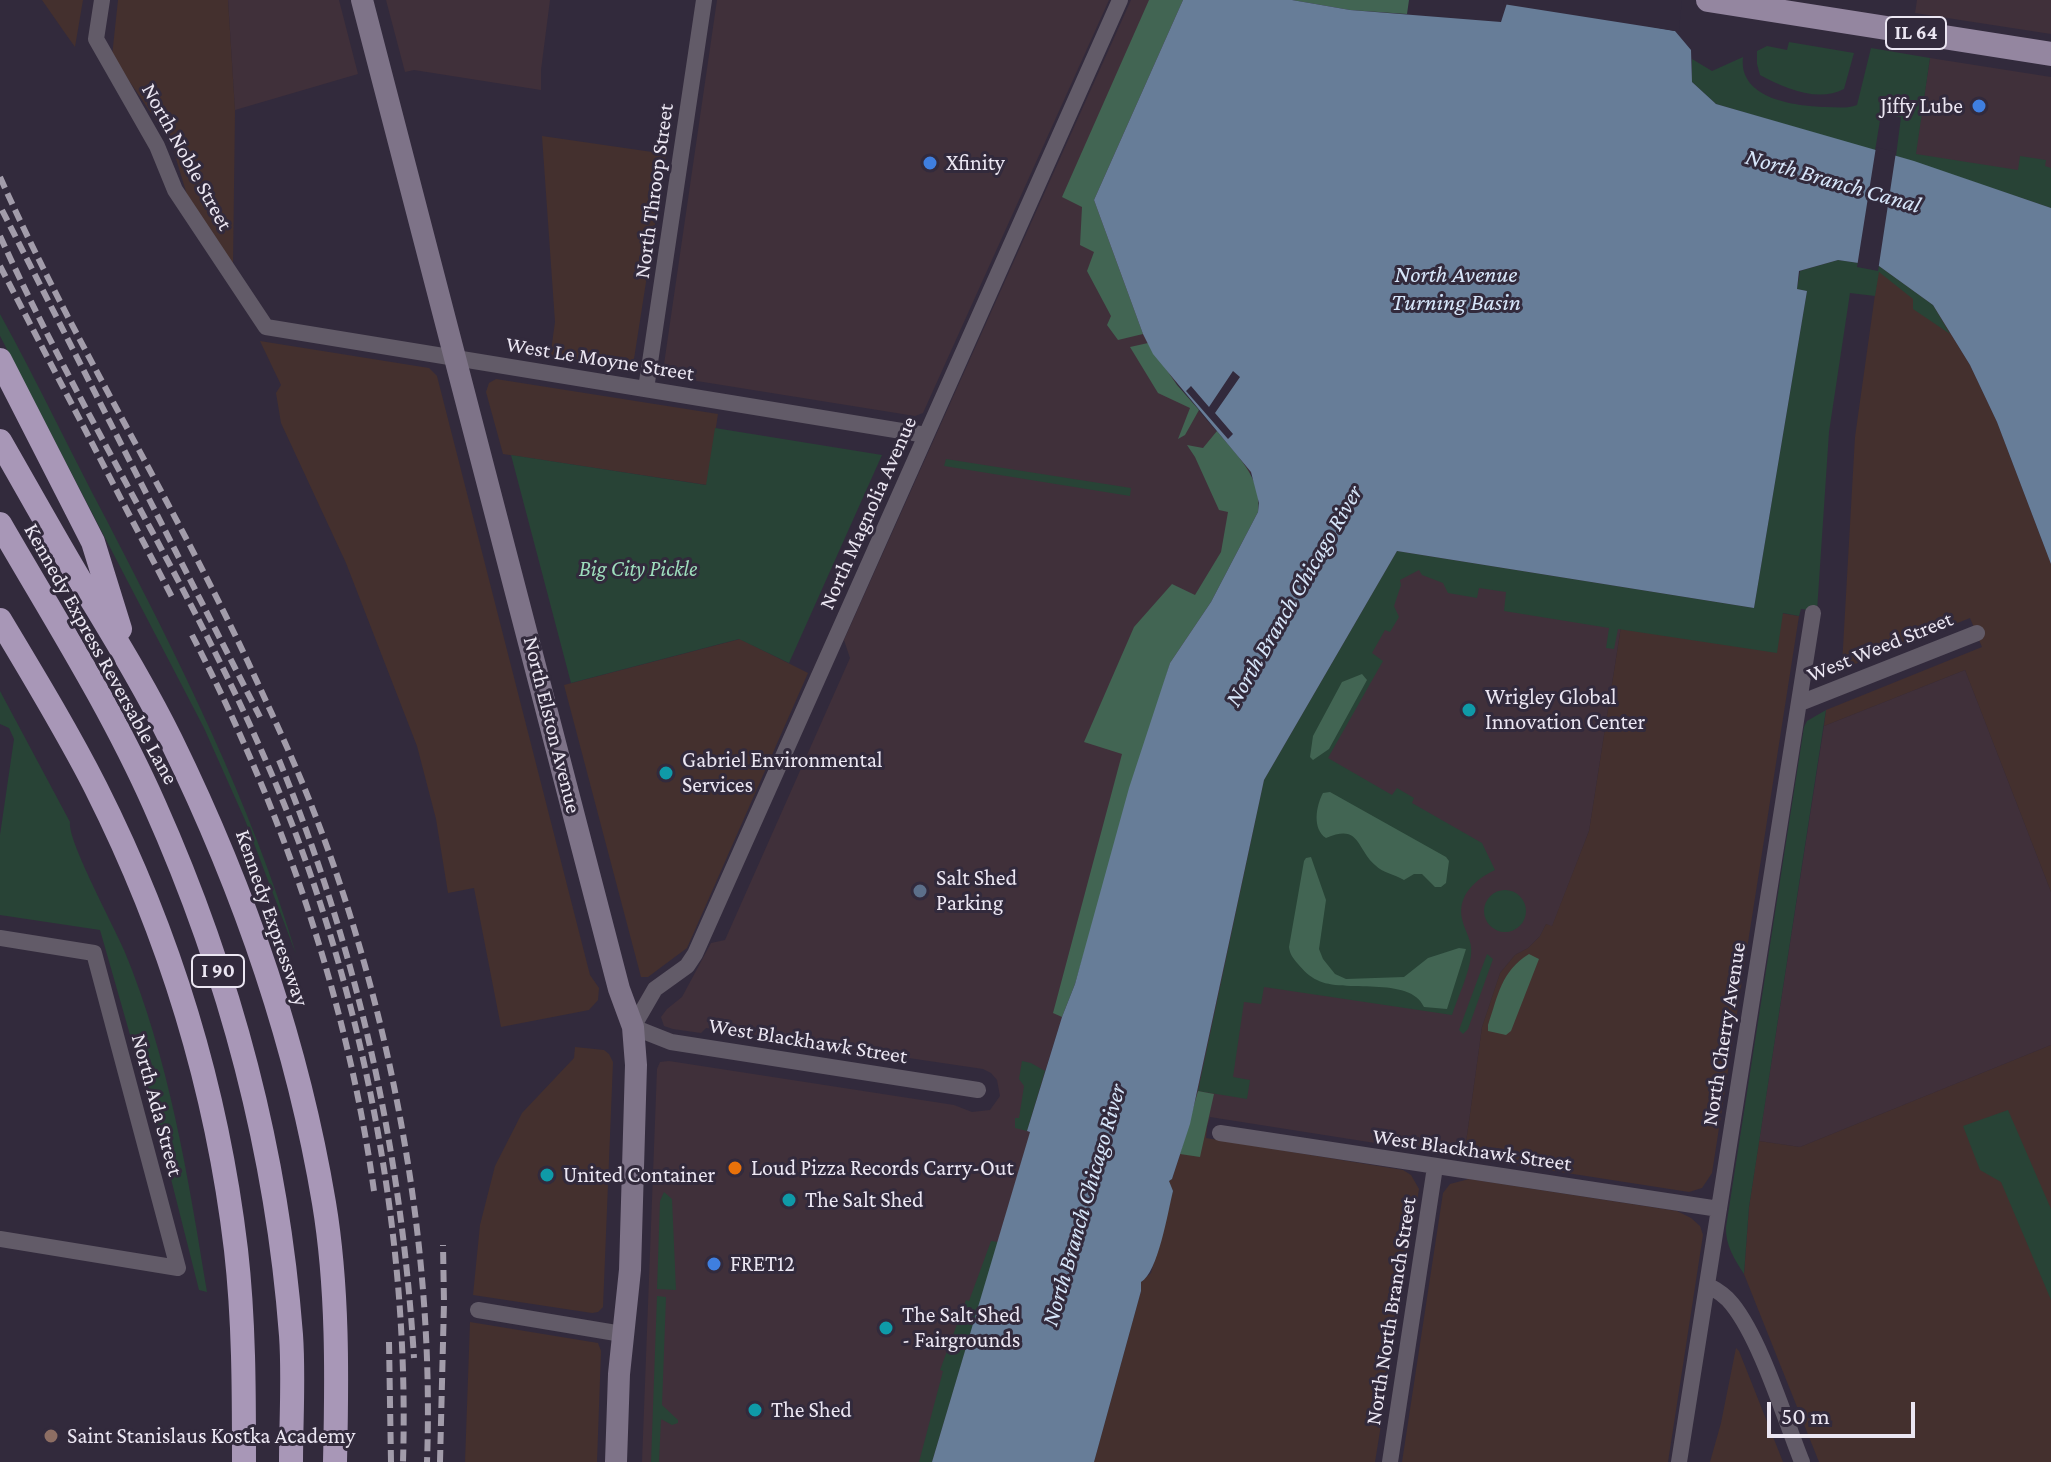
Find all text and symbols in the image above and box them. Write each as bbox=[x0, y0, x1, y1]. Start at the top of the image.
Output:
road number: IL 64 bbox=[1886, 17, 1946, 49]
street label: North Noble Street bbox=[136, 79, 238, 235]
place label: Jiffy Lube bbox=[1880, 93, 1963, 119]
marker: Jiffy Lube bbox=[1970, 97, 1988, 115]
street label: North Throop Street bbox=[629, 102, 679, 280]
water label: North Branch Canal bbox=[1742, 142, 1924, 220]
place label: Xfinity bbox=[946, 150, 1005, 176]
marker: Xfinity bbox=[921, 154, 939, 172]
water label: North Avenue Turning Basin bbox=[1391, 261, 1521, 317]
street label: West Le Moyne Street bbox=[504, 331, 696, 387]
street label: North Magnolia Avenue bbox=[813, 412, 923, 614]
water label: North Branch Chicago River bbox=[1219, 480, 1369, 712]
street label: Kennedy Express Reversable Lane bbox=[18, 519, 184, 789]
park label: Big City Pickle bbox=[579, 556, 697, 582]
street label: West Weed Street bbox=[1803, 606, 1957, 688]
street label: North Elston Avenue bbox=[517, 634, 587, 816]
place label: Wrigley Global Innovation Center bbox=[1485, 684, 1645, 736]
marker: Wrigley Global Innovation Center bbox=[1460, 701, 1478, 719]
place label: Gabriel Environmental Services bbox=[682, 747, 883, 798]
marker: Gabriel Environmental Services bbox=[657, 764, 675, 782]
street label: Kennedy Expressway bbox=[229, 826, 315, 1010]
place label: Salt Shed Parking bbox=[936, 865, 1017, 916]
marker: Salt Shed Parking bbox=[911, 882, 929, 900]
street label: North Cherry Avenue bbox=[1696, 940, 1752, 1128]
road number: I 90 bbox=[192, 955, 244, 987]
street label: West Blackhawk Street bbox=[707, 1012, 909, 1070]
street label: North Ada Street bbox=[125, 1031, 189, 1179]
water label: North Branch Chicago River bbox=[1036, 1081, 1132, 1329]
street label: West Blackhawk Street bbox=[1371, 1123, 1573, 1177]
place label: Loud Pizza Records Carry-Out bbox=[751, 1155, 1014, 1181]
marker: Loud Pizza Records Carry-Out bbox=[726, 1159, 744, 1177]
place label: United Container bbox=[563, 1162, 715, 1188]
marker: United Container bbox=[538, 1166, 556, 1184]
place label: The Salt Shed bbox=[805, 1187, 924, 1213]
marker: The Salt Shed bbox=[780, 1191, 798, 1209]
street label: North North Branch Street bbox=[1360, 1195, 1422, 1427]
place label: FRET12 bbox=[730, 1251, 795, 1277]
marker: FRET12 bbox=[705, 1255, 723, 1273]
place label: The Salt Shed - Fairgrounds bbox=[902, 1302, 1021, 1354]
marker: The Salt Shed - Fairgrounds bbox=[877, 1319, 895, 1337]
scale bar bbox=[1771, 1386, 1919, 1436]
place label: The Shed bbox=[771, 1397, 852, 1423]
marker: The Shed bbox=[746, 1401, 764, 1419]
text: 50 m bbox=[1781, 1402, 1830, 1429]
place label: Saint Stanislaus Kostka Academy bbox=[67, 1423, 355, 1449]
marker: Saint Stanislaus Kostka Academy bbox=[42, 1427, 60, 1445]

